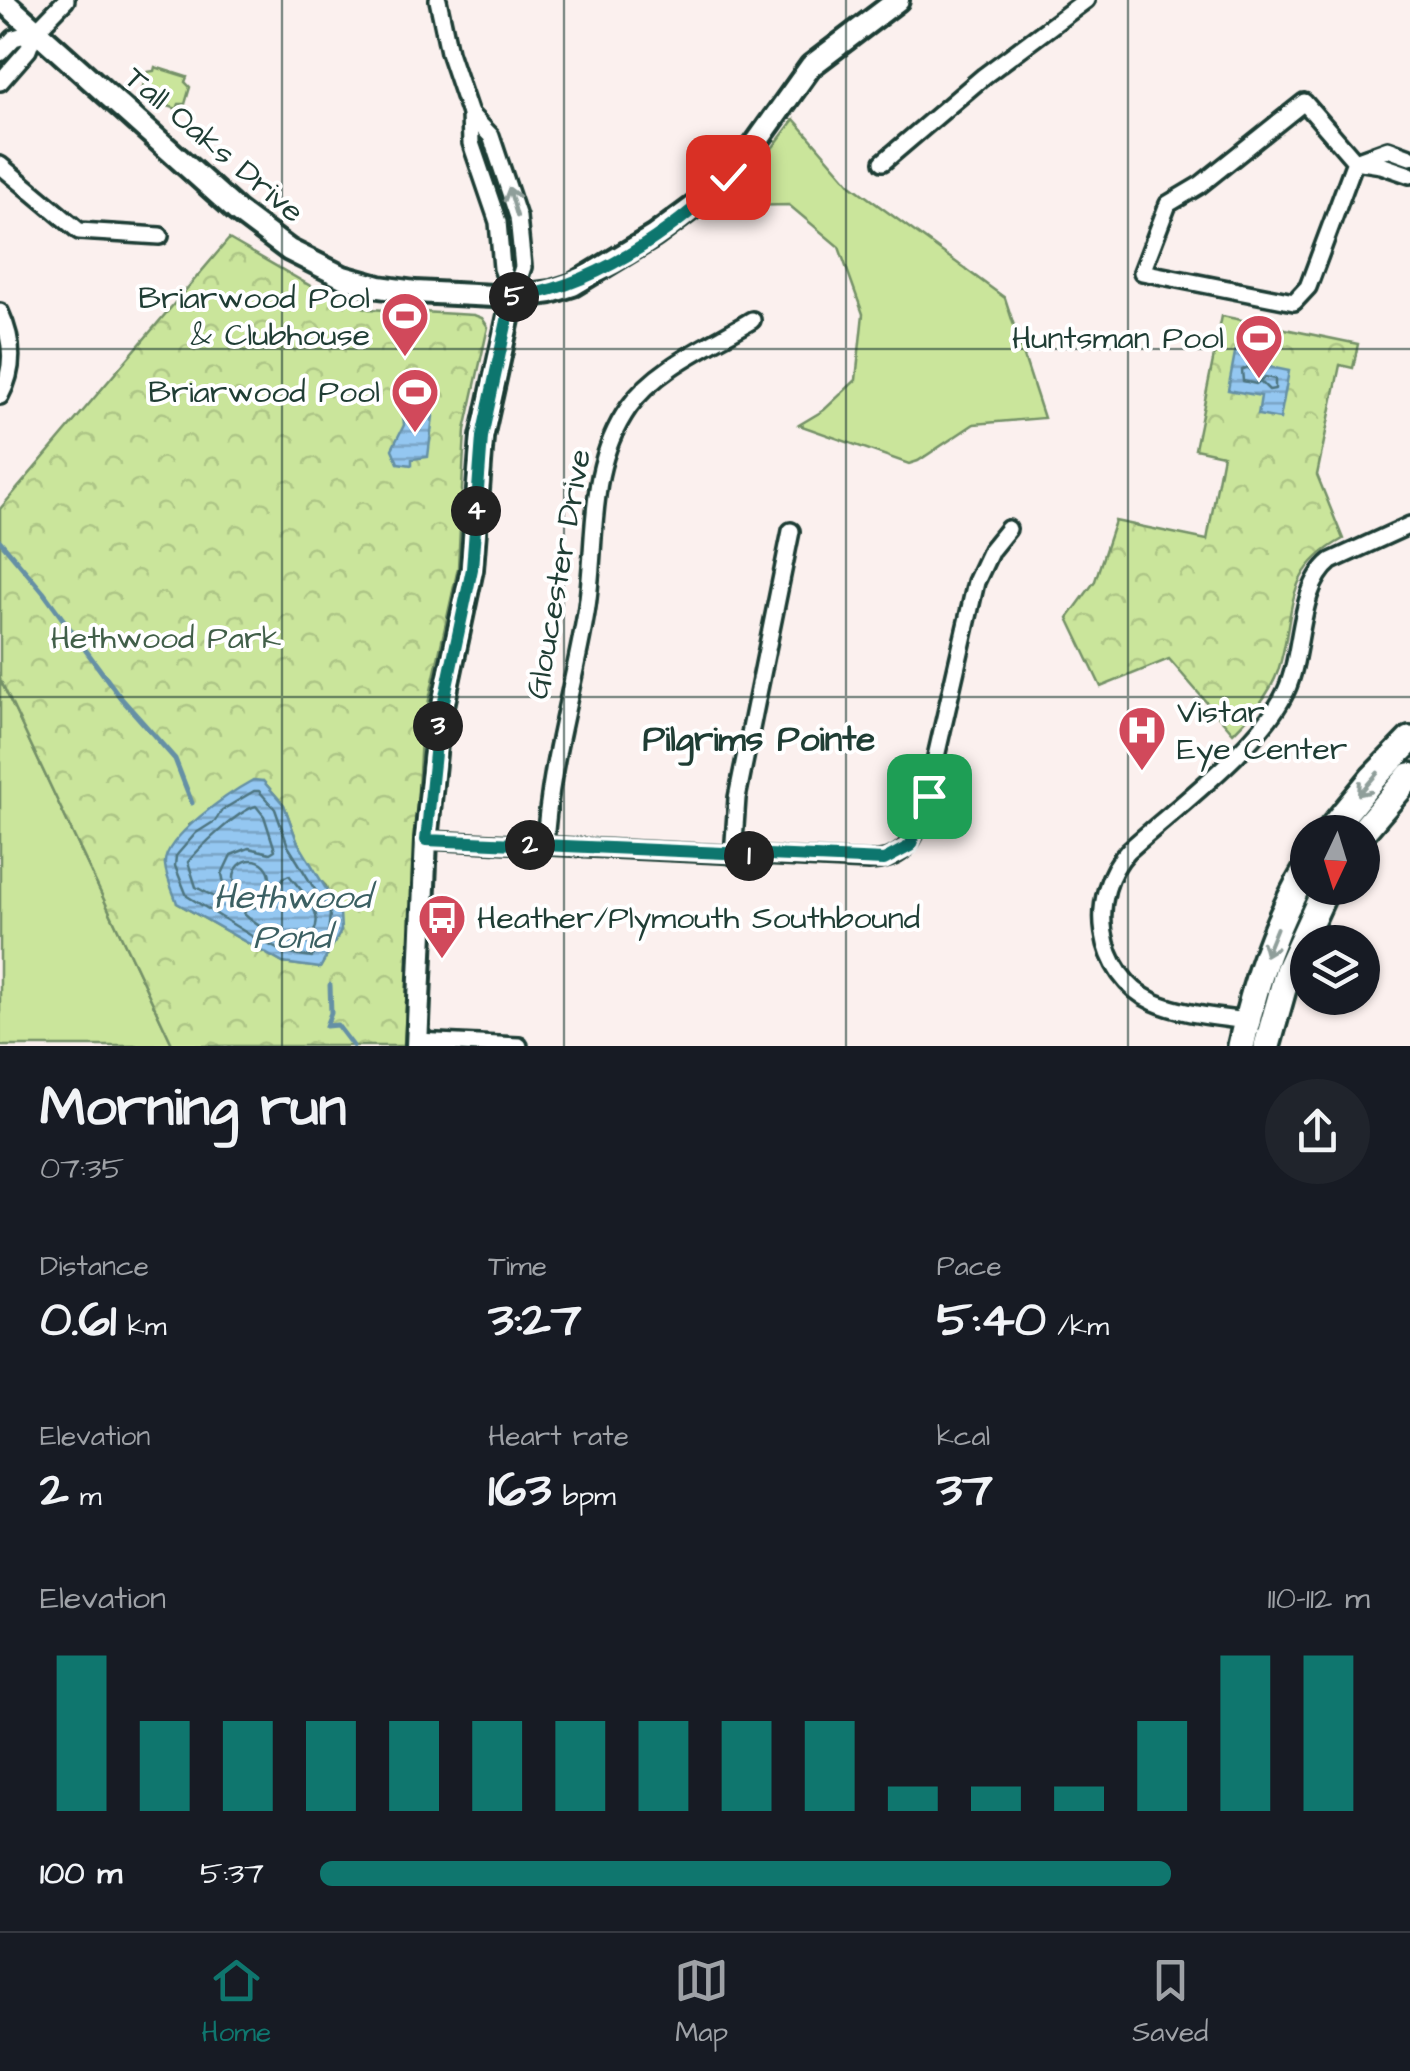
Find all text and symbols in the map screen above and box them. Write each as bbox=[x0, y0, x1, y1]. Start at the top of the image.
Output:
street label: Tall Oaks Drive bbox=[114, 56, 314, 234]
pin bbox=[686, 135, 771, 220]
icon: check bbox=[701, 150, 756, 205]
one-way arrow bbox=[503, 187, 521, 219]
pin: 5 bbox=[489, 272, 539, 322]
place label: Briarwood Pool & Clubhouse bbox=[138, 276, 370, 358]
text: 5 bbox=[504, 277, 524, 316]
sports icon: Briarwood Pool & Clubhouse bbox=[379, 290, 431, 358]
sports icon: Huntsman Pool bbox=[1233, 312, 1285, 380]
place label: Huntsman Pool bbox=[1012, 316, 1224, 361]
sports icon: Briarwood Pool bbox=[389, 366, 441, 434]
place label: Briarwood Pool bbox=[148, 370, 380, 415]
street label: Gloucester Drive bbox=[515, 446, 603, 702]
pin: 4 bbox=[451, 486, 501, 536]
text: 4 bbox=[466, 491, 486, 530]
park label: Hethwood Park bbox=[51, 616, 282, 661]
place label: Vistar Eye Center bbox=[1177, 690, 1348, 772]
pin: 3 bbox=[413, 701, 463, 751]
hospital icon: Vistar Eye Center bbox=[1116, 704, 1168, 772]
text: 3 bbox=[431, 706, 445, 745]
district label: Pilgrims Pointe bbox=[643, 715, 875, 766]
pin bbox=[887, 754, 972, 839]
icon: arrive bbox=[902, 769, 957, 824]
one-way arrow bbox=[1357, 771, 1379, 797]
north arrow bbox=[1290, 815, 1380, 905]
map controls bbox=[1290, 815, 1380, 1015]
pin: 2 bbox=[505, 820, 555, 870]
text: 2 bbox=[522, 825, 538, 864]
pin: 1 bbox=[724, 831, 774, 881]
text: 1 bbox=[747, 836, 751, 875]
water label: Hethwood Pond bbox=[213, 873, 377, 962]
bus stop icon: Heather/Plymouth Southbound bbox=[416, 892, 468, 960]
place label: Heather/Plymouth Southbound bbox=[477, 896, 920, 941]
button: layers bbox=[1290, 925, 1380, 1015]
one-way arrow bbox=[1260, 926, 1278, 956]
text: Morning run bbox=[40, 1070, 346, 1146]
button: share bbox=[1265, 1079, 1370, 1184]
text: 07:35 bbox=[40, 1146, 124, 1191]
text: Distance bbox=[40, 1247, 149, 1286]
text: Time bbox=[488, 1247, 547, 1286]
text: Pace bbox=[937, 1247, 1002, 1286]
text: 0.61 bbox=[40, 1286, 116, 1355]
text: 3:27 bbox=[488, 1286, 582, 1355]
text: 5:40 bbox=[937, 1286, 1046, 1355]
text: km bbox=[116, 1307, 167, 1346]
text: /km bbox=[1046, 1307, 1109, 1346]
text: Elevation bbox=[40, 1417, 150, 1456]
text: Heart rate bbox=[488, 1417, 629, 1456]
text: kcal bbox=[937, 1417, 990, 1456]
text: 2 bbox=[40, 1456, 69, 1525]
text: 163 bbox=[488, 1456, 552, 1525]
text: 37 bbox=[937, 1456, 993, 1525]
text: m bbox=[69, 1477, 102, 1516]
text: bpm bbox=[552, 1477, 616, 1516]
text: Elevation bbox=[40, 1576, 166, 1621]
text: 110–112 m bbox=[1267, 1576, 1370, 1621]
text: 100 m bbox=[40, 1851, 122, 1896]
text: 5:37 bbox=[200, 1851, 264, 1896]
tab: Home bbox=[202, 1953, 271, 2052]
tab: Map bbox=[674, 1953, 729, 2052]
tab: Saved bbox=[1132, 1953, 1208, 2052]

